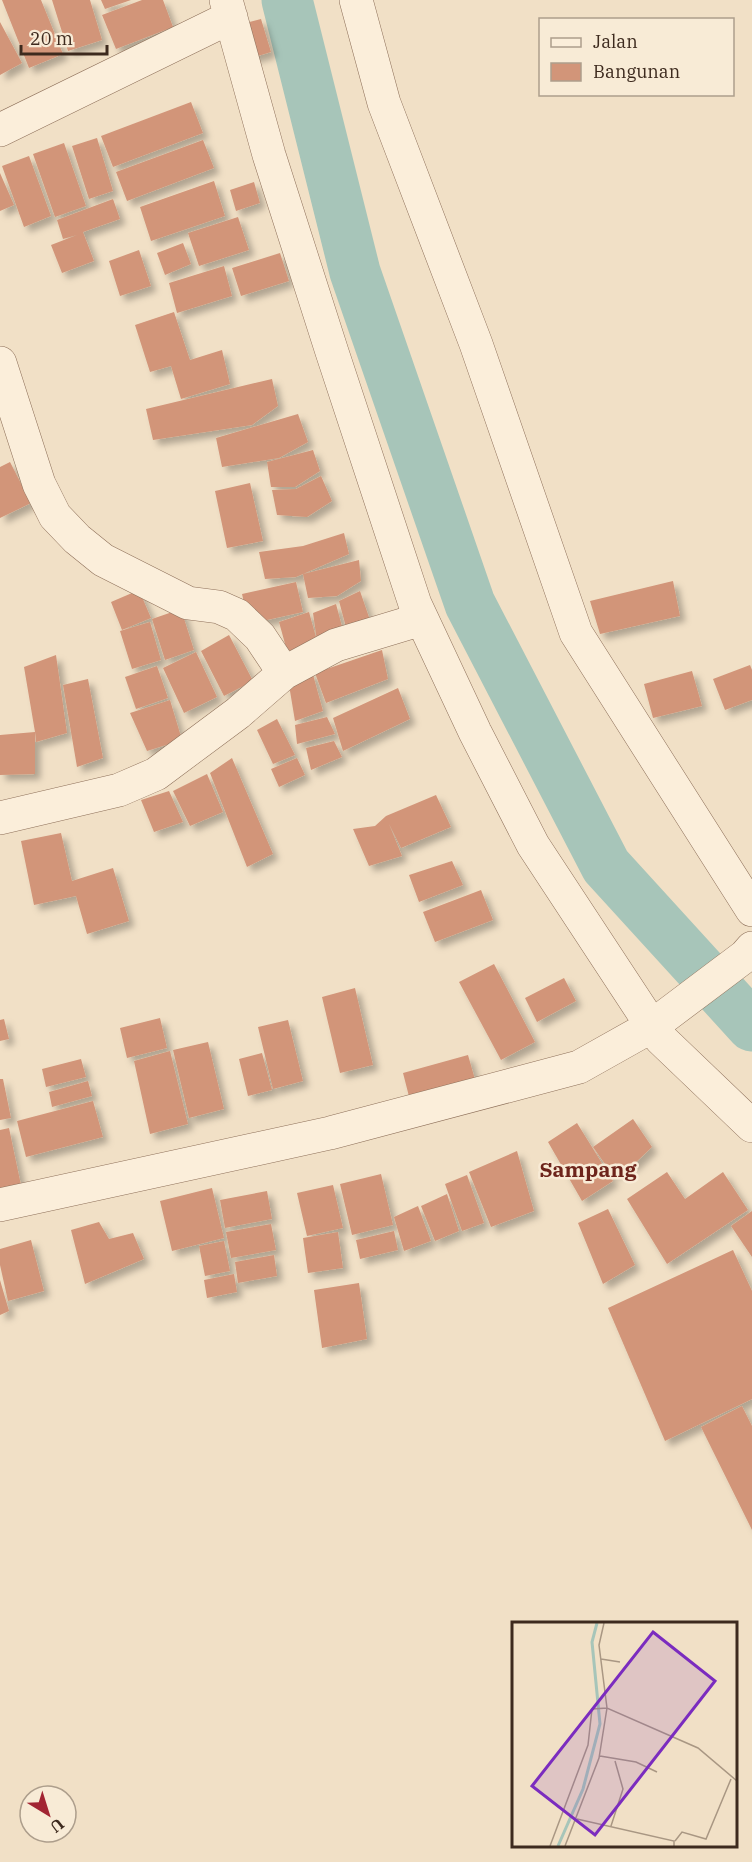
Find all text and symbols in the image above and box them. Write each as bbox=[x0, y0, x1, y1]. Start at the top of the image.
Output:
scale bar bbox=[21, 18, 106, 56]
legend bbox=[539, 18, 734, 96]
text: 20 m bbox=[30, 27, 73, 50]
text: Jalan bbox=[593, 30, 638, 53]
text: Bangunan bbox=[593, 60, 680, 83]
district label: Sampang bbox=[539, 1155, 637, 1183]
inset map bbox=[512, 1622, 737, 1847]
north arrow bbox=[18, 1784, 78, 1844]
text: U bbox=[46, 1814, 68, 1837]

